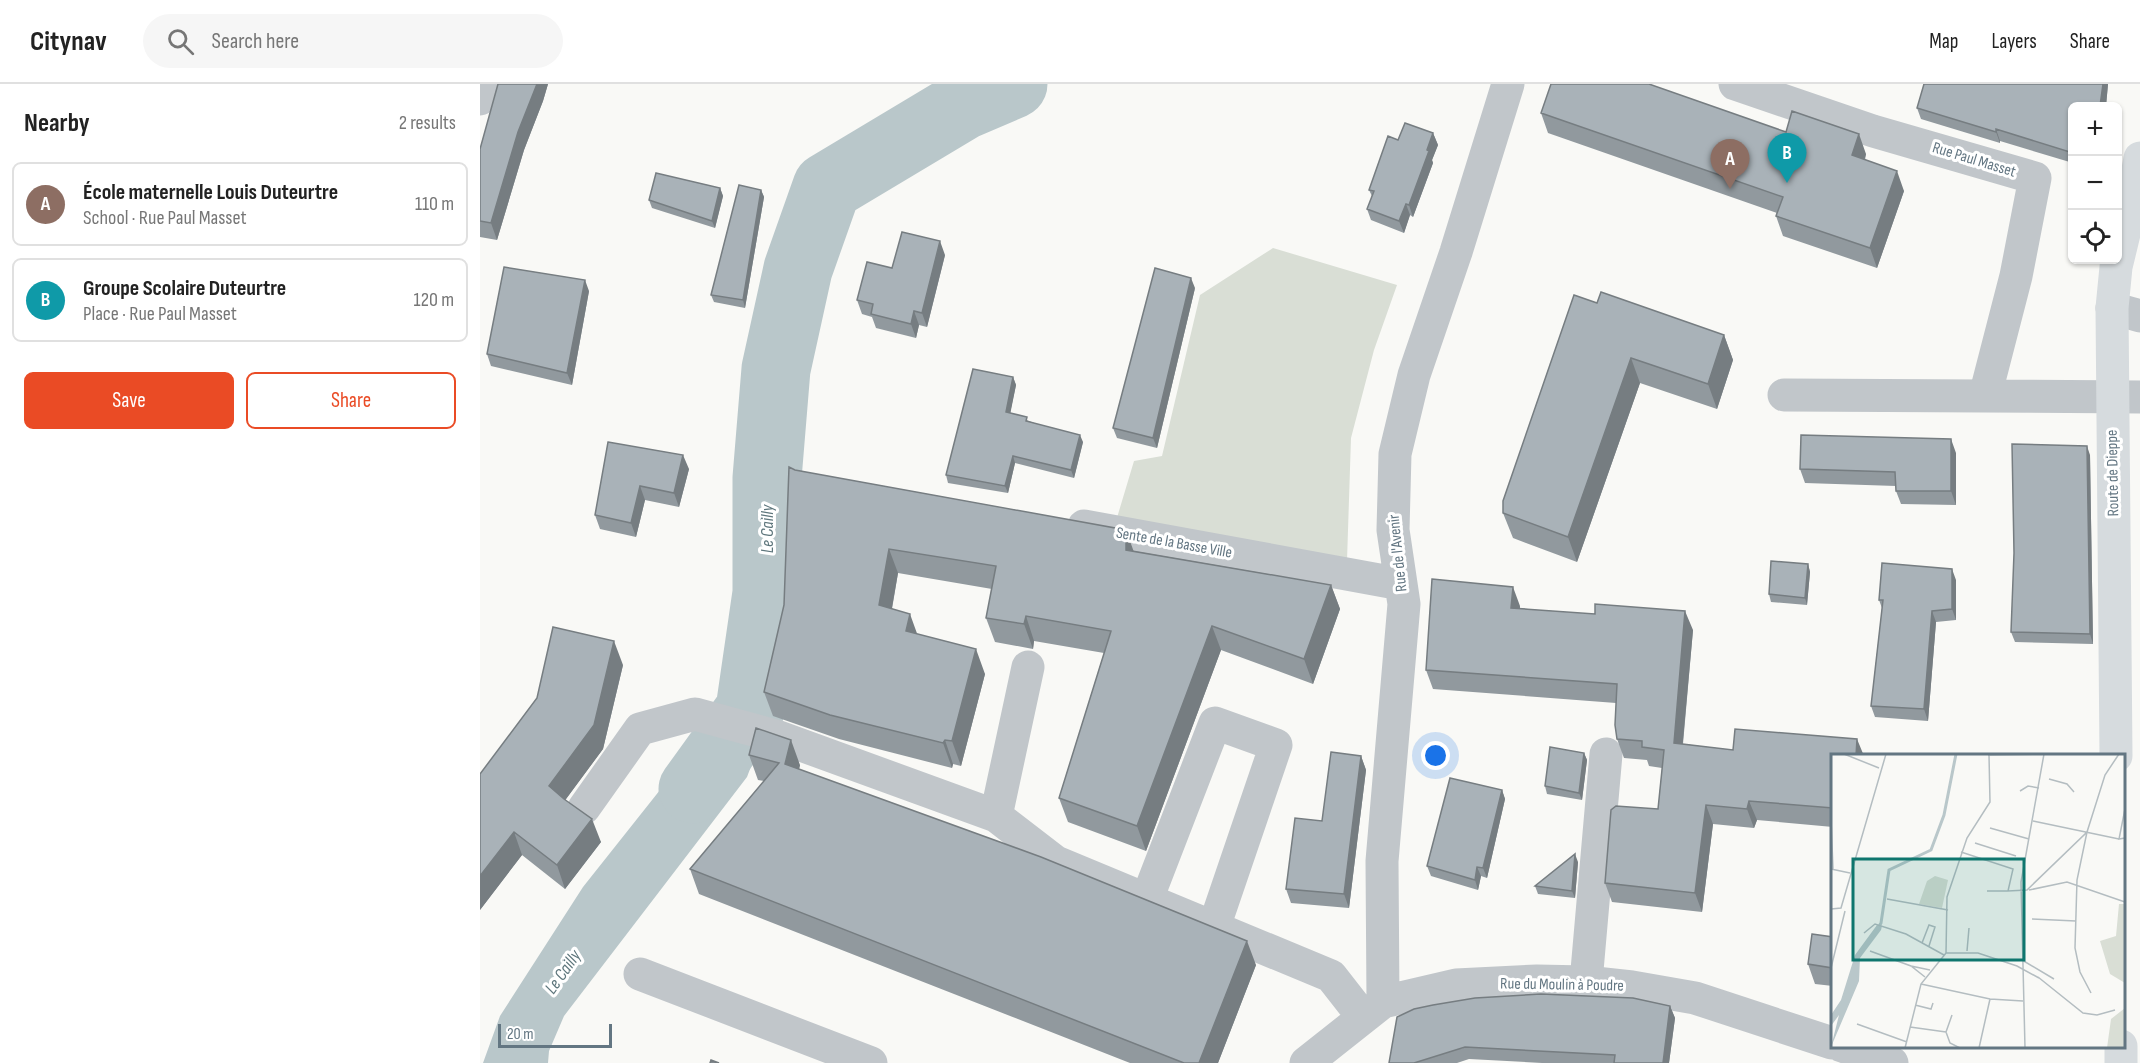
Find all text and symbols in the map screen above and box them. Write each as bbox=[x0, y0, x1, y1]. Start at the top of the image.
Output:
search box bbox=[143, 14, 563, 68]
text: Citynav bbox=[30, 25, 107, 58]
icon: search bbox=[164, 25, 197, 58]
text: Search here bbox=[212, 28, 299, 55]
text: Map bbox=[1929, 29, 1958, 54]
text: Layers bbox=[1991, 29, 2037, 54]
text: Share bbox=[2070, 29, 2110, 54]
map controls bbox=[2068, 102, 2122, 264]
button: + bbox=[2068, 102, 2122, 156]
text: Nearby bbox=[24, 108, 90, 139]
text: 2 results bbox=[399, 111, 456, 135]
pin: B bbox=[1768, 134, 1806, 183]
street label: Rue Paul Masset bbox=[1930, 138, 2018, 182]
pin: A bbox=[1710, 140, 1750, 189]
button: − bbox=[2068, 156, 2122, 210]
text: École maternelle Louis Duteurtre bbox=[83, 179, 338, 206]
text: A bbox=[41, 192, 50, 216]
text: 110 m bbox=[415, 192, 454, 216]
text: School · Rue Paul Masset bbox=[83, 206, 247, 230]
button: locate bbox=[2068, 210, 2122, 264]
text: Groupe Scolaire Duteurtre bbox=[83, 275, 286, 302]
text: B bbox=[41, 288, 50, 312]
text: 120 m bbox=[414, 288, 454, 312]
text: Place · Rue Paul Masset bbox=[83, 302, 237, 326]
button: Save bbox=[24, 372, 234, 429]
button: Share bbox=[246, 372, 456, 429]
street label: Route de Dieppe bbox=[2103, 429, 2123, 517]
water label: Le Cailly bbox=[757, 504, 778, 553]
street label: Rue de l'Avenir bbox=[1384, 513, 1412, 593]
street label: Sente de la Basse Ville bbox=[1115, 523, 1233, 563]
your location bbox=[1421, 741, 1450, 770]
inset map bbox=[1831, 754, 2125, 1048]
water label: Le Cailly bbox=[540, 945, 586, 998]
street label: Rue du Moulin à Poudre bbox=[1500, 974, 1624, 996]
scale bar bbox=[498, 1021, 612, 1048]
text: 20 m bbox=[507, 1025, 534, 1044]

